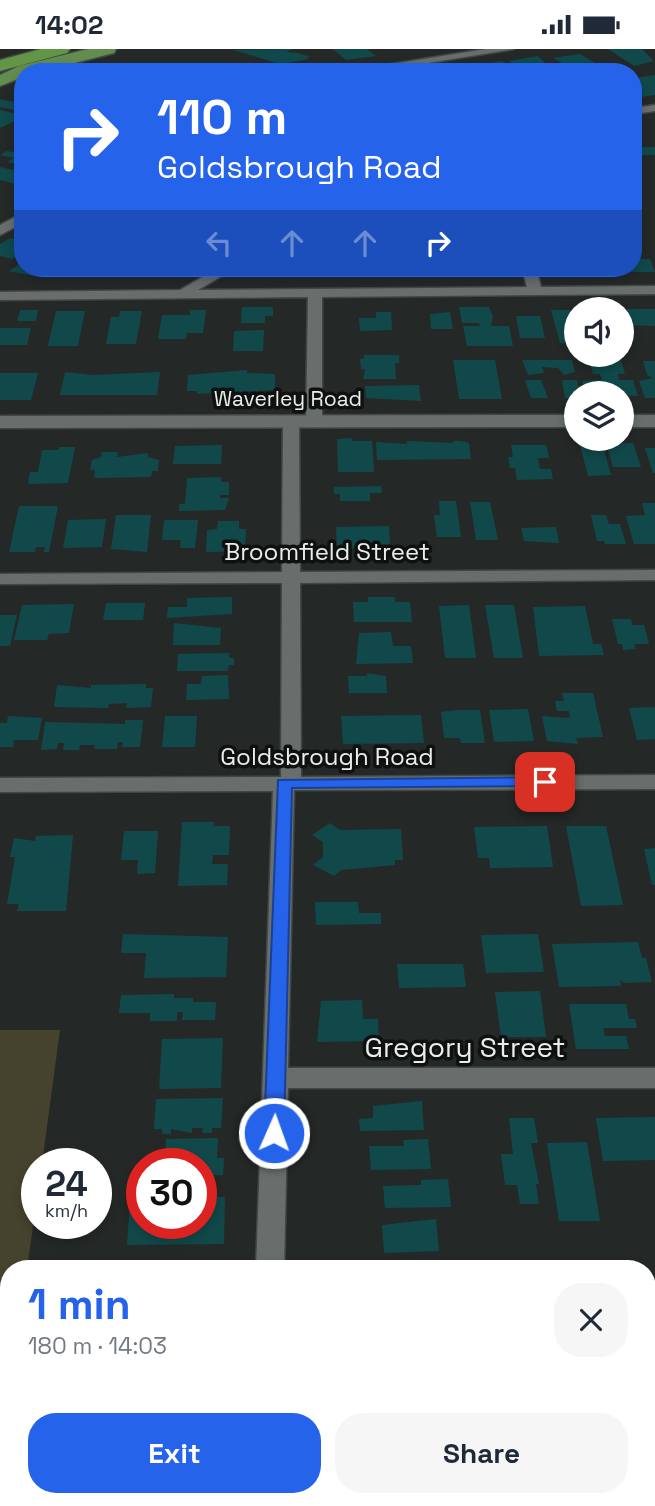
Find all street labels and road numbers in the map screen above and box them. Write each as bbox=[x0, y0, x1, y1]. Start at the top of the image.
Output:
street label: Waverley Road bbox=[214, 385, 362, 412]
street label: Broomfield Street bbox=[224, 536, 430, 567]
street label: Goldsbrough Road bbox=[220, 741, 434, 772]
street label: Gregory Street bbox=[365, 1029, 565, 1065]

